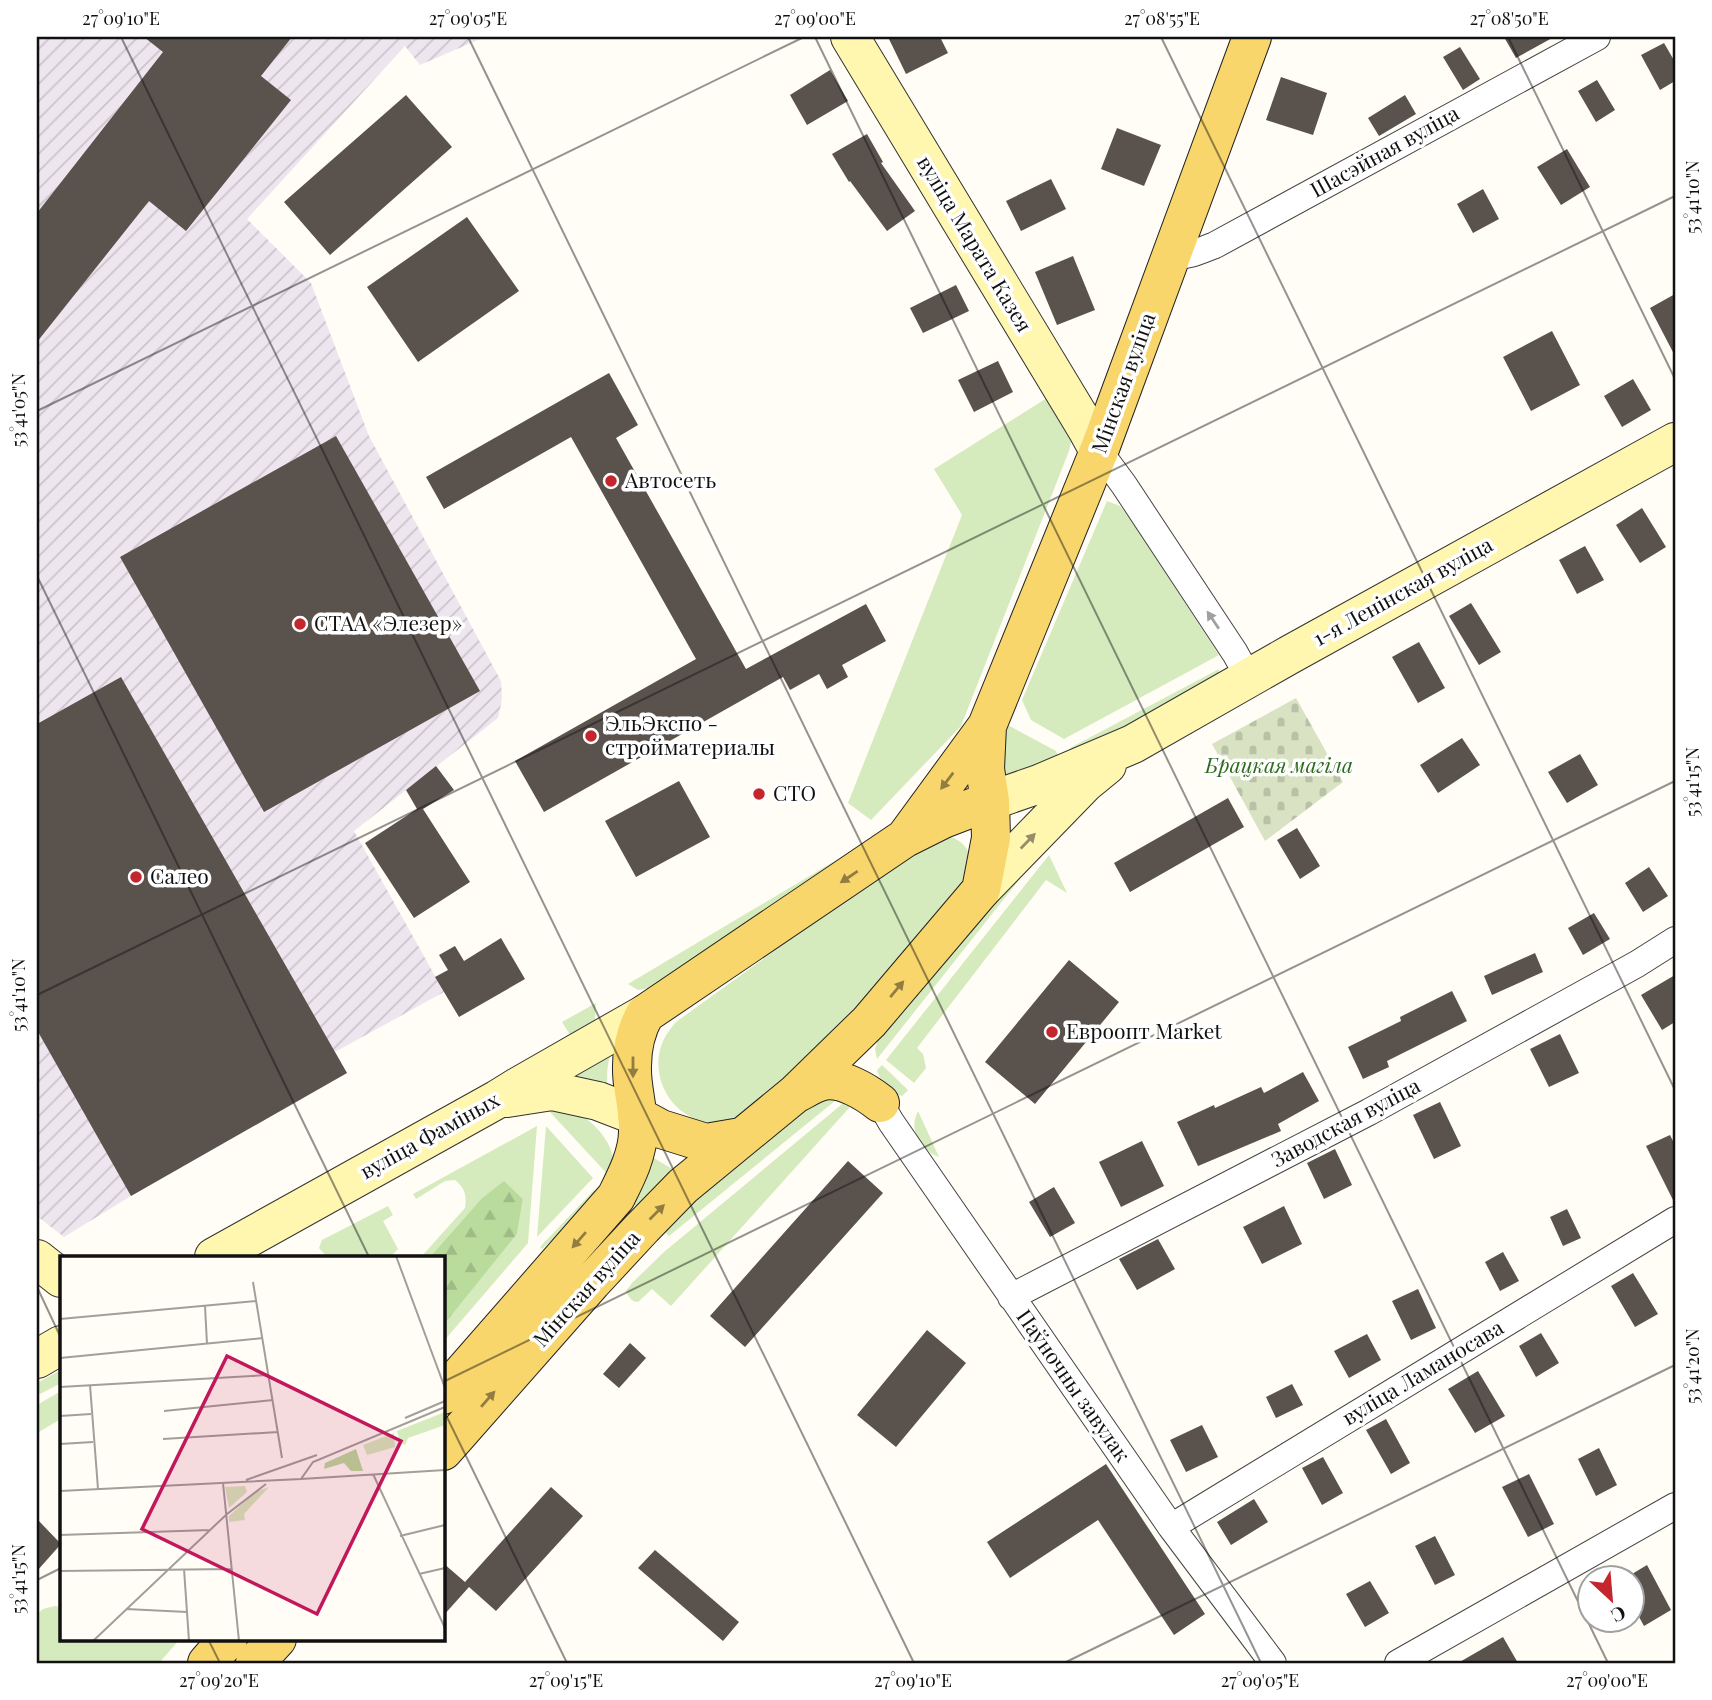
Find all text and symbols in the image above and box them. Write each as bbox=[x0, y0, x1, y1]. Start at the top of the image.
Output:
text: 27°09'10"E bbox=[82, 6, 160, 30]
text: 27°09'05"E bbox=[429, 6, 507, 30]
text: 27°09'00"E bbox=[774, 6, 856, 30]
text: 27°08'55"E bbox=[1124, 6, 1200, 30]
text: 27°08'50"E bbox=[1469, 6, 1549, 30]
street label: Шасэйная вуліца bbox=[1305, 97, 1464, 203]
street label: вуліца Марата Казея bbox=[912, 150, 1040, 336]
text: 53°41'10"N bbox=[1680, 160, 1704, 234]
street label: Мінская вуліца bbox=[1084, 308, 1161, 456]
text: 53°41'05"N bbox=[6, 373, 30, 447]
place label: Автосеть bbox=[624, 465, 716, 493]
marker: Автосеть bbox=[603, 473, 619, 489]
street label: 1-я Ленінская вуліца bbox=[1307, 529, 1497, 651]
place label: СТАА «Элезер» bbox=[314, 608, 462, 636]
one-way arrow bbox=[1207, 610, 1220, 630]
marker: СТАА «Элезер» bbox=[292, 616, 308, 632]
place label: ЭльЭкспо - стройматериалы bbox=[605, 708, 775, 760]
marker: ЭльЭкспо - стройматериалы bbox=[583, 728, 599, 744]
text: 53°41'15"N bbox=[1680, 747, 1704, 817]
park label: Брацкая магіла bbox=[1204, 750, 1353, 778]
one-way arrow bbox=[941, 772, 955, 790]
place label: СТО bbox=[773, 778, 816, 806]
marker: СТО bbox=[751, 786, 767, 802]
one-way arrow bbox=[1020, 833, 1037, 850]
place label: Салео bbox=[150, 861, 209, 889]
marker: Салео bbox=[128, 869, 144, 885]
one-way arrow bbox=[840, 870, 858, 884]
text: 53°41'10"N bbox=[6, 958, 30, 1032]
one-way arrow bbox=[889, 980, 905, 998]
place label: Евроопт Market bbox=[1066, 1016, 1222, 1044]
marker: Евроопт Market bbox=[1044, 1024, 1060, 1040]
one-way arrow bbox=[627, 1056, 639, 1078]
street label: Заводская вуліца bbox=[1266, 1070, 1425, 1172]
street label: вуліца Фаміных bbox=[354, 1084, 504, 1184]
one-way arrow bbox=[648, 1205, 665, 1221]
street label: Мінская вуліца bbox=[526, 1223, 646, 1352]
one-way arrow bbox=[572, 1231, 587, 1248]
inset map bbox=[60, 1256, 444, 1640]
street label: Паўночны завулак bbox=[1011, 1303, 1138, 1467]
street label: вуліца Ламаносава bbox=[1336, 1312, 1508, 1430]
text: 53°41'20"N bbox=[1680, 1328, 1704, 1404]
one-way arrow bbox=[480, 1391, 495, 1408]
text: 53°41'15"N bbox=[6, 1544, 30, 1614]
north arrow bbox=[1576, 1564, 1646, 1634]
text: С bbox=[1607, 1601, 1631, 1630]
text: 27°09'20"E bbox=[179, 1668, 259, 1692]
text: 27°09'15"E bbox=[529, 1668, 603, 1692]
text: 27°09'10"E bbox=[874, 1668, 952, 1692]
text: 27°09'05"E bbox=[1221, 1668, 1299, 1692]
text: 27°09'00"E bbox=[1566, 1668, 1648, 1692]

